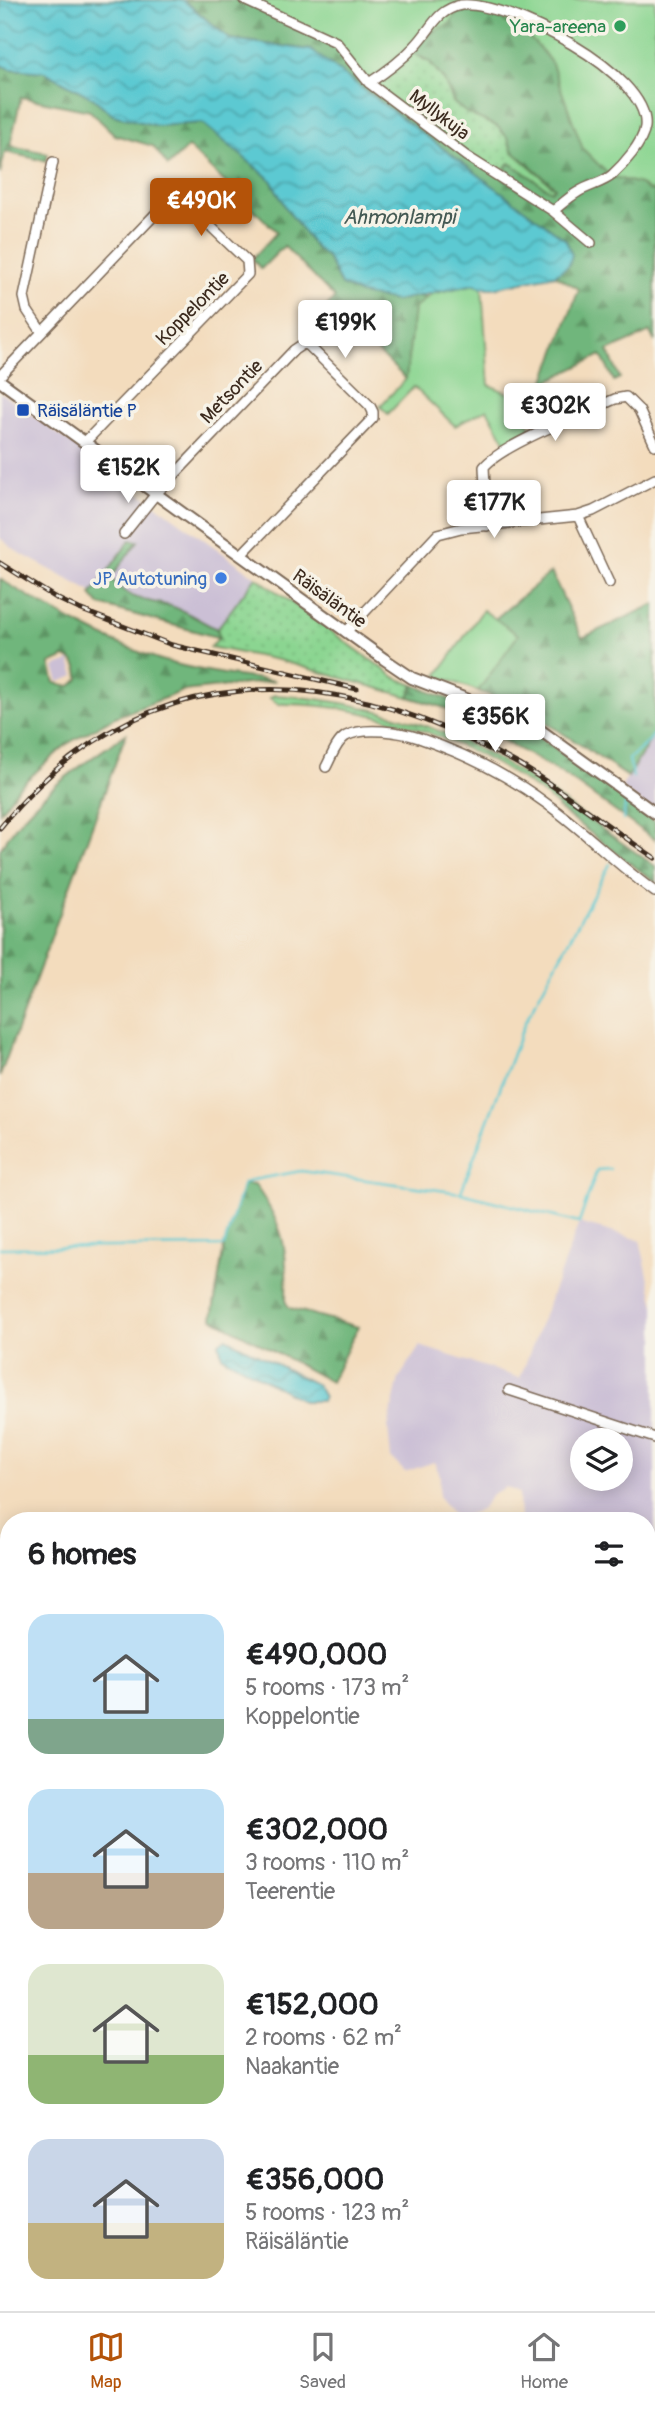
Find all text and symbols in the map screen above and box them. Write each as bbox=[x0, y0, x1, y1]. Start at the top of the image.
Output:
place label: Yara-areena bbox=[509, 15, 606, 39]
marker: Yara-areena bbox=[612, 18, 628, 34]
street label: Myllykuja bbox=[404, 84, 475, 145]
pin: €490K bbox=[152, 178, 250, 238]
text: €490K bbox=[166, 186, 236, 215]
water label: Ahmonlampi bbox=[343, 204, 458, 231]
street label: Koppelontie bbox=[151, 266, 235, 351]
pin: €199K bbox=[296, 300, 394, 360]
text: €199K bbox=[314, 308, 376, 337]
street label: Metsontie bbox=[195, 354, 269, 429]
pin: €302K bbox=[506, 384, 604, 443]
text: €302K bbox=[520, 391, 590, 420]
place label: Räisäläntie P bbox=[37, 399, 137, 423]
marker: Räisäläntie P bbox=[15, 402, 31, 418]
pin: €152K bbox=[79, 446, 177, 505]
text: €152K bbox=[96, 453, 160, 482]
pin: €177K bbox=[445, 480, 543, 540]
text: €177K bbox=[463, 488, 525, 517]
street label: Räisäläntie bbox=[288, 564, 372, 634]
place label: JP Autotuning bbox=[93, 567, 207, 591]
marker: JP Autotuning bbox=[213, 570, 229, 586]
pin: €356K bbox=[446, 694, 544, 754]
text: €356K bbox=[461, 702, 529, 731]
map controls bbox=[570, 1428, 633, 1491]
button: layers bbox=[570, 1428, 633, 1491]
icon: filters bbox=[590, 1535, 628, 1573]
text: 6 homes bbox=[28, 1536, 136, 1573]
text: €490,000 bbox=[245, 1636, 387, 1673]
icon: home bbox=[84, 1642, 168, 1726]
text: 5 rooms · 173 m² bbox=[245, 1673, 409, 1702]
text: Koppelontie bbox=[245, 1702, 360, 1731]
text: €302,000 bbox=[245, 1811, 388, 1848]
icon: home bbox=[84, 1817, 168, 1901]
text: 3 rooms · 110 m² bbox=[245, 1848, 409, 1877]
text: Teerentie bbox=[245, 1877, 335, 1906]
text: €152,000 bbox=[245, 1986, 379, 2023]
icon: home bbox=[84, 1992, 168, 2076]
text: 2 rooms · 62 m² bbox=[245, 2023, 402, 2052]
text: Naakantie bbox=[245, 2052, 339, 2081]
text: €356,000 bbox=[245, 2161, 384, 2198]
icon: home bbox=[84, 2167, 168, 2251]
text: 5 rooms · 123 m² bbox=[245, 2198, 409, 2227]
text: Räisäläntie bbox=[245, 2227, 349, 2256]
tab: Map bbox=[87, 2328, 125, 2394]
tab: Saved bbox=[299, 2328, 346, 2394]
tab: Home bbox=[520, 2328, 568, 2394]

